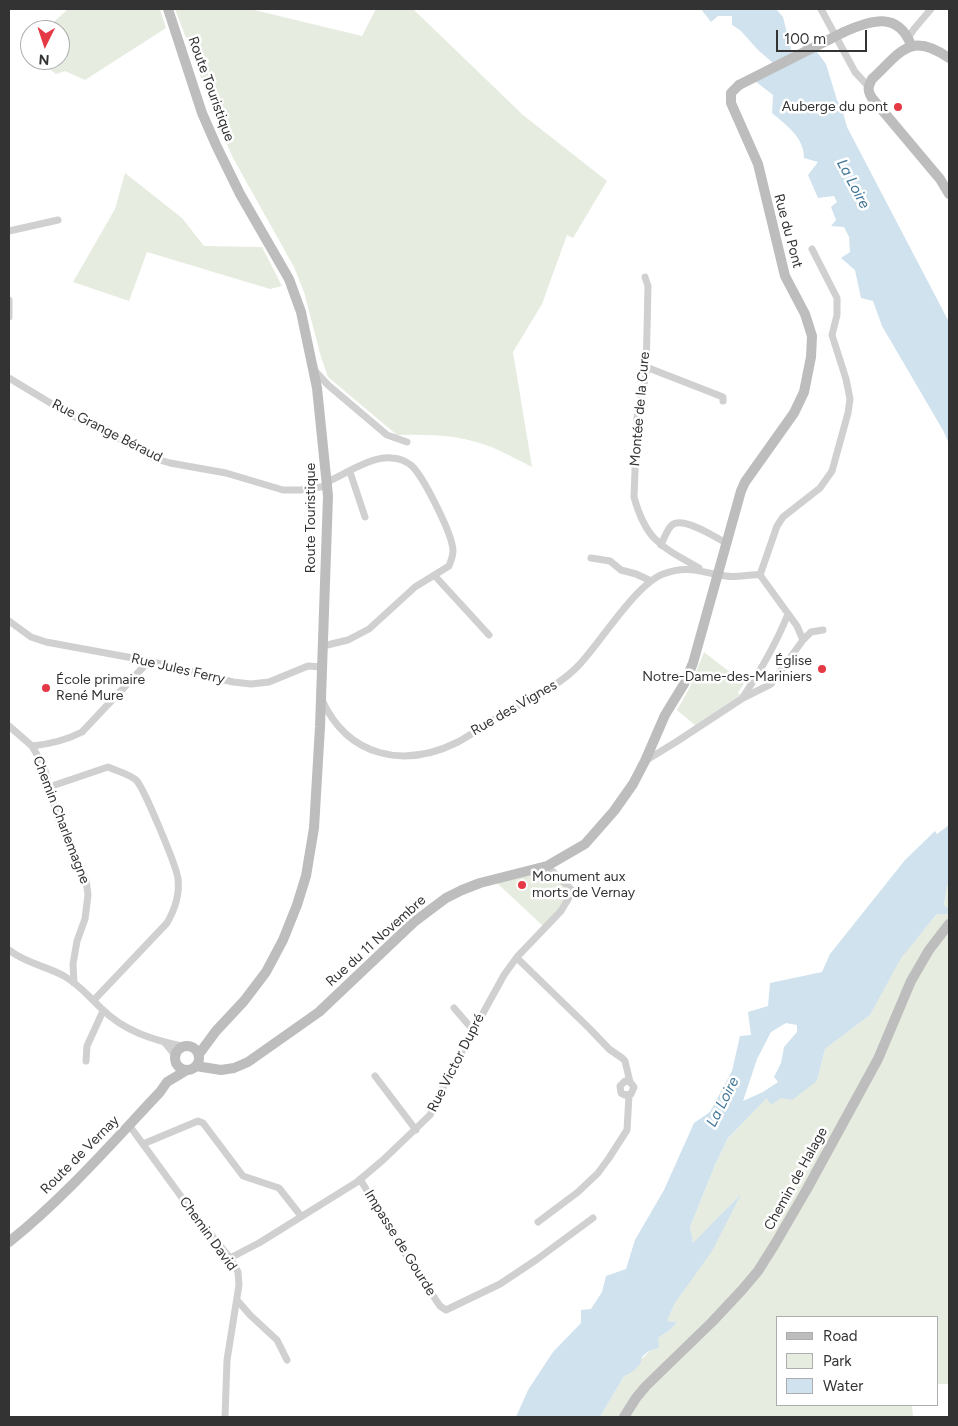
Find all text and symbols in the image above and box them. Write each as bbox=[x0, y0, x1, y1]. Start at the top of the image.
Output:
north arrow bbox=[20, 20, 70, 70]
scale bar bbox=[778, 20, 869, 52]
text: 100 m bbox=[784, 30, 826, 48]
street label: Route Touristique bbox=[184, 34, 238, 144]
text: N bbox=[38, 51, 50, 68]
place label: Auberge du pont bbox=[782, 99, 888, 115]
marker: Auberge du pont bbox=[892, 101, 904, 113]
water label: La Loire bbox=[832, 156, 874, 212]
street label: Rue du Pont bbox=[770, 192, 806, 270]
street label: Montée de la Cure bbox=[627, 351, 653, 467]
street label: Rue Grange Béraud bbox=[49, 396, 165, 466]
street label: Route Touristique bbox=[303, 463, 319, 573]
street label: Rue Jules Ferry bbox=[130, 650, 226, 688]
place label: Église Notre-Dame-des-Mariniers bbox=[642, 653, 812, 686]
marker: Église Notre-Dame-des-Mariniers bbox=[816, 663, 828, 675]
place label: École primaire René Mure bbox=[56, 672, 145, 704]
street label: Rue des Vignes bbox=[468, 677, 560, 739]
marker: École primaire René Mure bbox=[40, 682, 52, 694]
street label: Chemin Charlemagne bbox=[29, 754, 93, 886]
place label: Monument aux morts de Vernay bbox=[532, 869, 635, 902]
marker: Monument aux morts de Vernay bbox=[516, 879, 528, 891]
street label: Rue du 11 Novembre bbox=[323, 892, 429, 990]
street label: Rue Victor Dupré bbox=[424, 1011, 488, 1115]
water label: La Loire bbox=[703, 1074, 743, 1130]
street label: Route de Vernay bbox=[37, 1112, 123, 1198]
street label: Chemin de Halage bbox=[761, 1125, 831, 1233]
street label: Impasse de Gourde bbox=[361, 1187, 439, 1299]
street label: Chemin David bbox=[176, 1194, 240, 1274]
legend bbox=[776, 1316, 938, 1406]
text: Road bbox=[823, 1327, 858, 1345]
text: Park bbox=[823, 1352, 852, 1370]
text: Water bbox=[823, 1377, 863, 1395]

